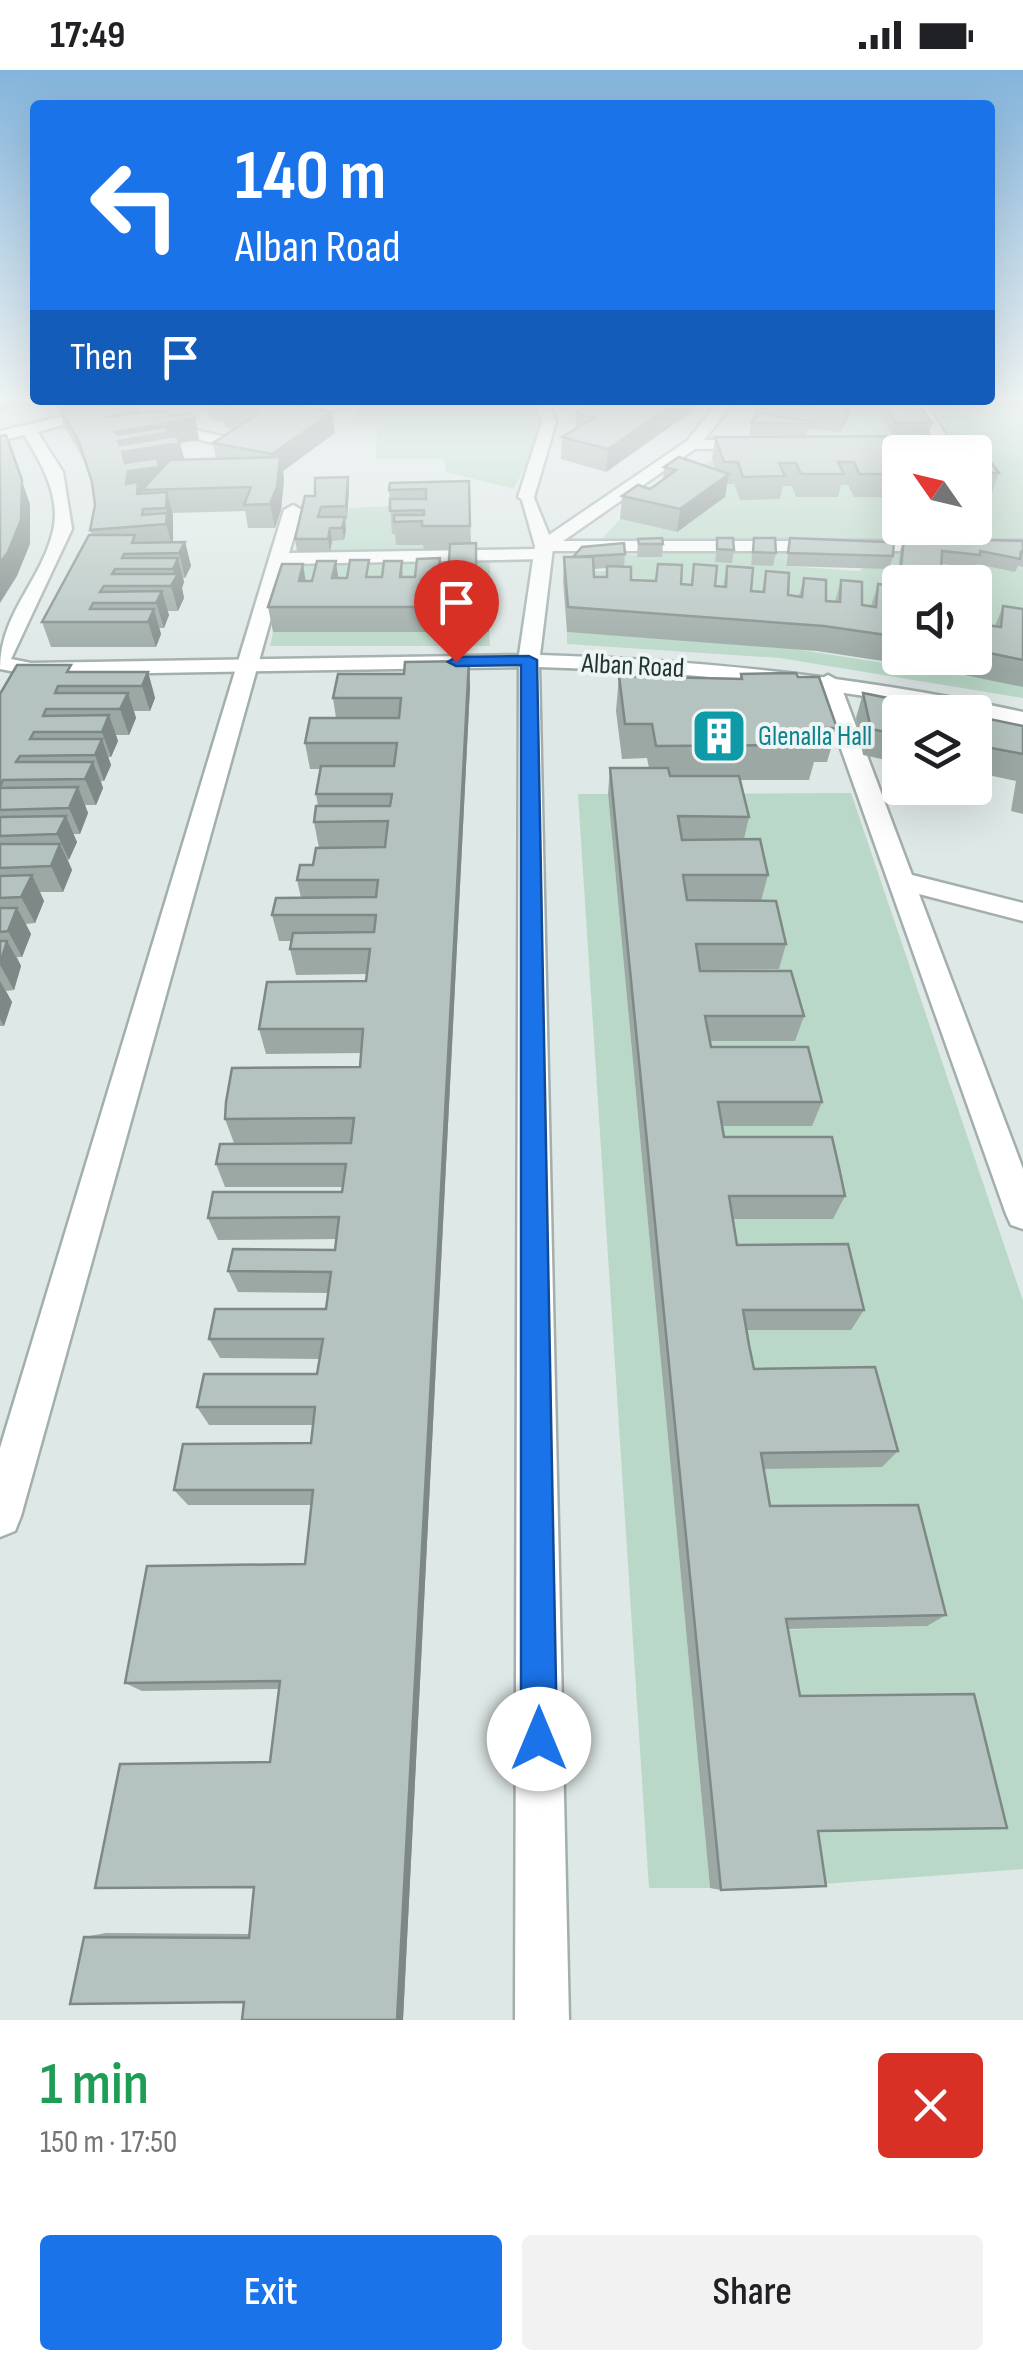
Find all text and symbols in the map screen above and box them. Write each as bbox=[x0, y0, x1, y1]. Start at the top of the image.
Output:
text: 17:49 bbox=[50, 13, 125, 58]
text: 140 m bbox=[235, 135, 386, 219]
icon: left bbox=[70, 140, 200, 270]
text: Alban Road bbox=[235, 220, 401, 275]
icon: arrive bbox=[153, 330, 208, 385]
text: Then bbox=[70, 335, 133, 380]
north arrow bbox=[882, 435, 992, 545]
map controls bbox=[882, 435, 992, 805]
pin bbox=[414, 560, 499, 663]
button: sound bbox=[882, 565, 992, 675]
icon: arrive bbox=[429, 575, 484, 630]
street label: Alban Road bbox=[580, 647, 685, 685]
button: layers bbox=[882, 695, 992, 805]
building icon: Glenalla Hall bbox=[689, 706, 749, 766]
place label: Glenalla Hall bbox=[758, 720, 872, 753]
position arrow bbox=[487, 1687, 591, 1791]
text: 1 min bbox=[40, 2049, 149, 2121]
button: close bbox=[878, 2053, 983, 2158]
text: 150 m · 17:50 bbox=[40, 2123, 177, 2162]
button: Exit bbox=[40, 2235, 502, 2350]
button: Share bbox=[522, 2235, 983, 2350]

